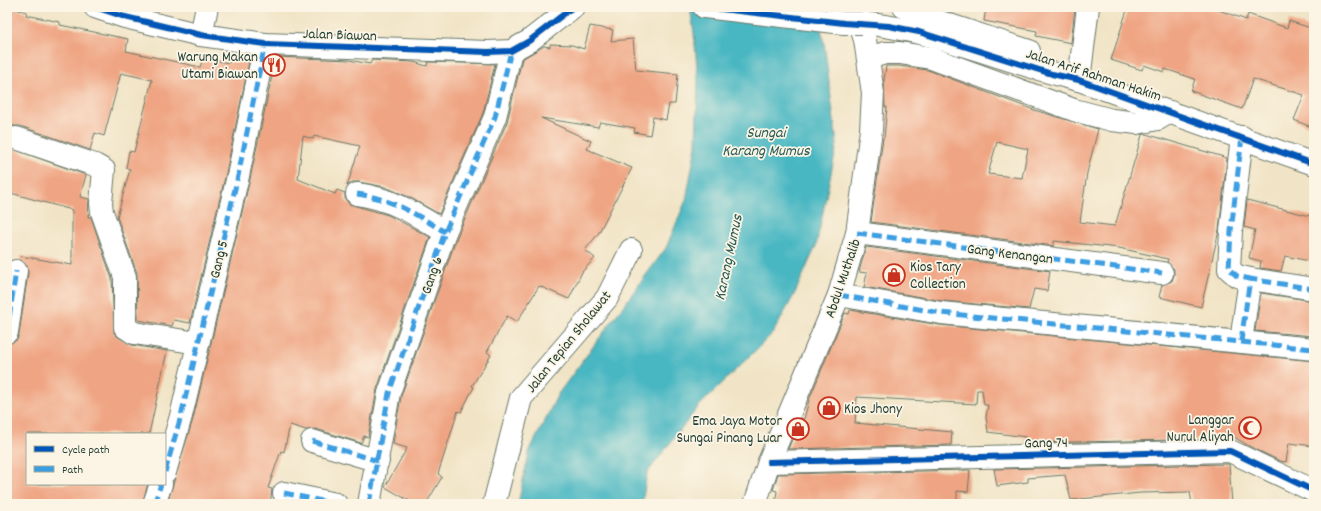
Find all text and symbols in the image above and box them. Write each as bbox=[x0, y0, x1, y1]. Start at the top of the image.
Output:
street label: Jalan Biawan bbox=[303, 24, 377, 48]
street label: Jalan Arif Rahman Hakim bbox=[1023, 44, 1164, 108]
place label: Warung Makan Utami Biawan bbox=[177, 47, 258, 86]
restaurant icon: Warung Makan Utami Biawan bbox=[261, 52, 287, 78]
water label: Sungai Karang Mumus bbox=[722, 122, 811, 163]
water label: Karang Mumus bbox=[709, 211, 750, 303]
street label: Abdul Muthalib bbox=[820, 236, 868, 321]
street label: Gang 5 bbox=[205, 238, 235, 281]
street label: Gang Kenangan bbox=[965, 239, 1054, 271]
street label: Gang 6 bbox=[416, 254, 450, 298]
place label: Kios Tary Collection bbox=[910, 257, 966, 296]
shop icon: Kios Tary Collection bbox=[881, 262, 907, 288]
street label: Jalan Tepian Sholawat bbox=[521, 286, 618, 398]
shop icon: Kios Jhony bbox=[816, 395, 842, 421]
place label: Kios Jhony bbox=[844, 399, 903, 421]
place label: Langgar Nurul Aliyah bbox=[1167, 410, 1234, 449]
place label: Ema Jaya Motor Sungai Pinang Luar bbox=[677, 411, 782, 450]
mosque icon: Langgar Nurul Aliyah bbox=[1237, 415, 1263, 441]
shop icon: Ema Jaya Motor Sungai Pinang Luar bbox=[785, 416, 811, 442]
legend bbox=[26, 433, 166, 485]
street label: Gang 74 bbox=[1024, 433, 1068, 455]
text: Cycle path bbox=[62, 442, 110, 459]
text: Path bbox=[62, 462, 83, 479]

